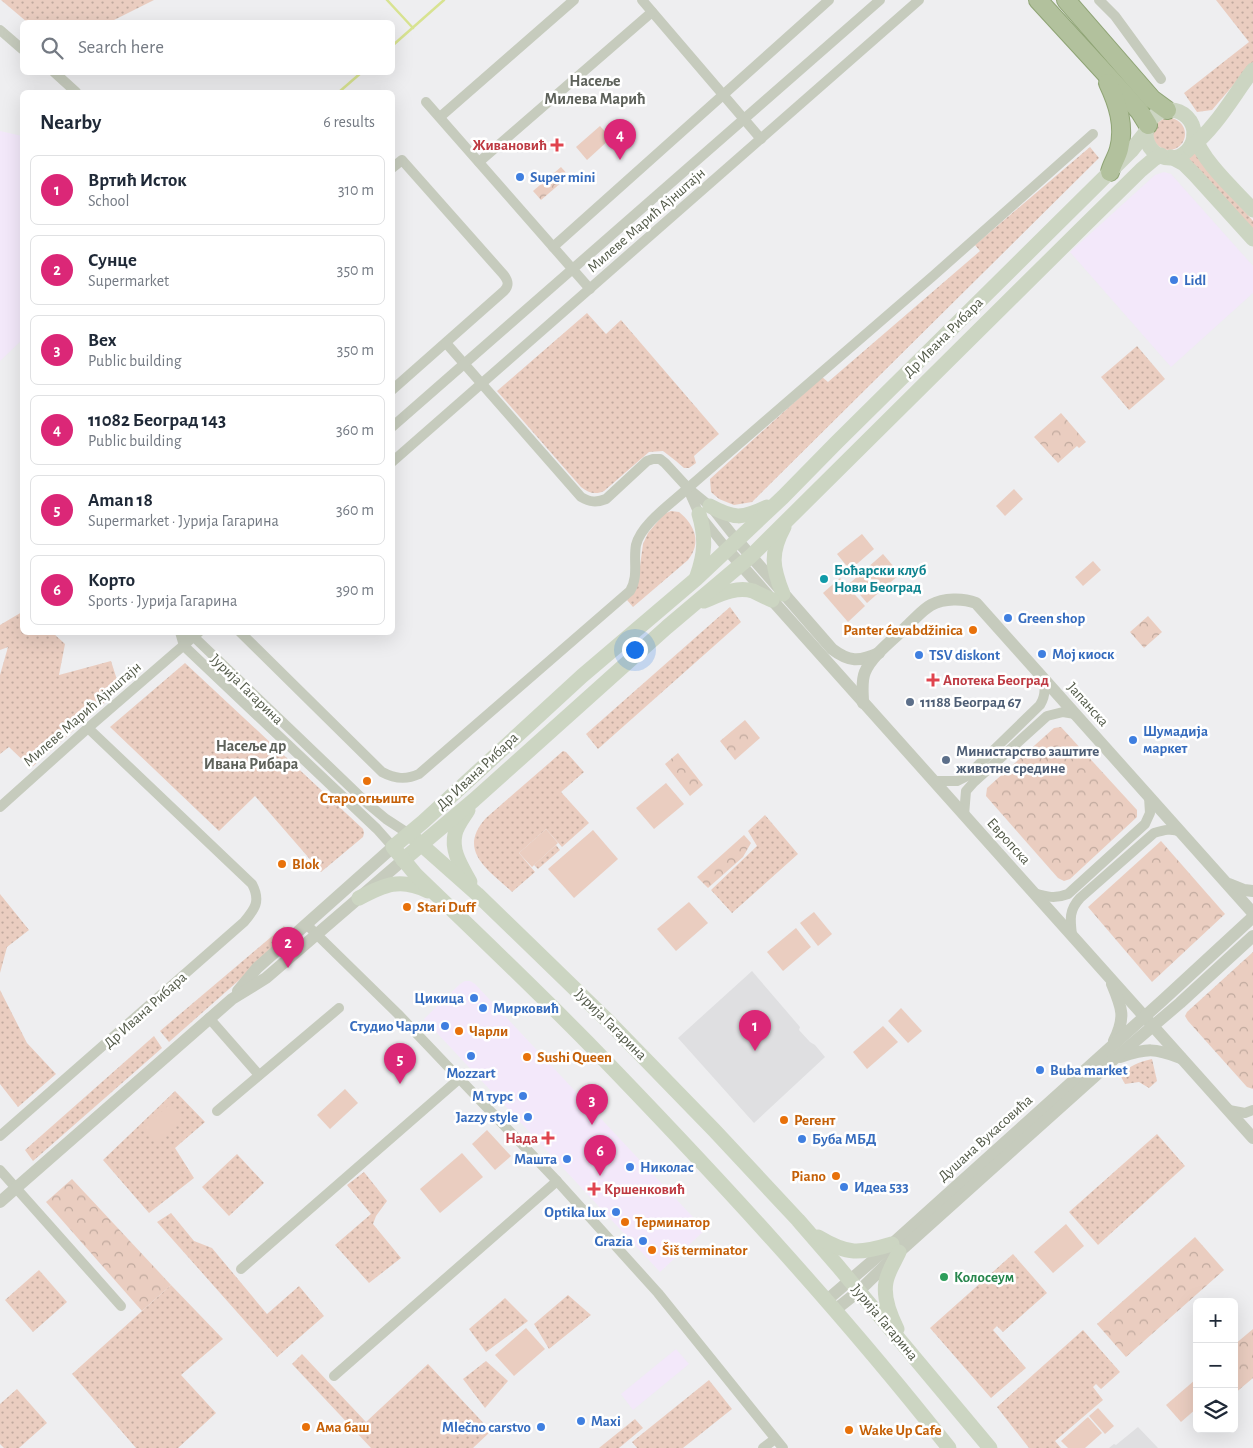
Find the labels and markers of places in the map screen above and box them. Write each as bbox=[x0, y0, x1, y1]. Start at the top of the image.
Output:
pin: 4 bbox=[604, 119, 636, 160]
place label: Живановић bbox=[472, 138, 547, 153]
marker: Живановић bbox=[551, 139, 563, 151]
place label: Super mini bbox=[530, 170, 596, 185]
marker: Super mini bbox=[514, 171, 526, 183]
place label: Lidl bbox=[1184, 273, 1206, 288]
marker: Lidl bbox=[1168, 274, 1180, 286]
place label: Боћарски клуб Нови Београд bbox=[834, 563, 927, 595]
marker: Боћарски клуб Нови Београд bbox=[818, 573, 830, 585]
place label: Green shop bbox=[1018, 611, 1085, 626]
marker: Green shop bbox=[1002, 612, 1014, 624]
place label: Panter ćevabdžinica bbox=[843, 623, 963, 638]
marker: Panter ćevabdžinica bbox=[967, 624, 979, 636]
place label: Мој киоск bbox=[1052, 647, 1115, 662]
place label: TSV diskont bbox=[929, 648, 1000, 663]
marker: Мој киоск bbox=[1036, 648, 1048, 660]
marker: TSV diskont bbox=[913, 649, 925, 661]
place label: Апотека Београд bbox=[943, 673, 1049, 688]
marker: Апотека Београд bbox=[927, 674, 939, 686]
place label: 11188 Београд 67 bbox=[920, 695, 1022, 710]
marker: 11188 Београд 67 bbox=[904, 696, 916, 708]
place label: Шумадија маркет bbox=[1143, 724, 1208, 756]
marker: Шумадија маркет bbox=[1127, 734, 1139, 746]
place label: Министарство заштите животне средине bbox=[956, 744, 1099, 776]
marker: Министарство заштите животне средине bbox=[940, 754, 952, 766]
marker: Старо огњиште bbox=[361, 775, 373, 787]
place label: Старо огњиште bbox=[320, 791, 414, 806]
place label: Blok bbox=[292, 857, 320, 872]
marker: Blok bbox=[276, 858, 288, 870]
place label: Stari Duff bbox=[417, 900, 476, 915]
marker: Stari Duff bbox=[401, 901, 413, 913]
pin: 2 bbox=[272, 927, 304, 968]
place label: Цикица bbox=[414, 991, 464, 1006]
marker: Цикица bbox=[468, 992, 480, 1004]
place label: Мирковић bbox=[493, 1001, 559, 1016]
marker: Мирковић bbox=[477, 1002, 489, 1014]
pin: 1 bbox=[739, 1010, 771, 1051]
place label: Студио Чарли bbox=[349, 1019, 435, 1034]
marker: Студио Чарли bbox=[439, 1020, 451, 1032]
place label: Чарли bbox=[469, 1024, 508, 1039]
marker: Чарли bbox=[453, 1025, 465, 1037]
pin: 5 bbox=[384, 1043, 416, 1084]
marker: Mozzart bbox=[465, 1050, 477, 1062]
place label: Sushi Queen bbox=[537, 1050, 612, 1065]
marker: Sushi Queen bbox=[521, 1051, 533, 1063]
place label: Buba market bbox=[1050, 1063, 1128, 1078]
marker: Buba market bbox=[1034, 1064, 1046, 1076]
place label: Mozzart bbox=[446, 1066, 496, 1081]
pin: 3 bbox=[576, 1084, 608, 1125]
place label: М турс bbox=[472, 1089, 513, 1104]
marker: М турс bbox=[517, 1090, 529, 1102]
place label: Jazzy style bbox=[456, 1110, 518, 1125]
marker: Jazzy style bbox=[522, 1111, 534, 1123]
place label: Регент bbox=[794, 1113, 836, 1128]
marker: Регент bbox=[778, 1114, 790, 1126]
place label: Нада bbox=[505, 1131, 538, 1146]
marker: Нада bbox=[542, 1132, 554, 1144]
place label: Буба МБД bbox=[812, 1132, 876, 1147]
marker: Буба МБД bbox=[796, 1133, 808, 1145]
pin: 6 bbox=[584, 1135, 616, 1176]
place label: Машта bbox=[514, 1152, 557, 1167]
marker: Машта bbox=[561, 1153, 573, 1165]
place label: Николас bbox=[640, 1160, 694, 1175]
marker: Николас bbox=[624, 1161, 636, 1173]
place label: Piano bbox=[791, 1169, 826, 1184]
marker: Piano bbox=[830, 1170, 842, 1182]
place label: Идеа 533 bbox=[854, 1180, 909, 1195]
marker: Идеа 533 bbox=[838, 1181, 850, 1193]
place label: Кршенковић bbox=[604, 1182, 685, 1197]
marker: Кршенковић bbox=[588, 1183, 600, 1195]
place label: Optika lux bbox=[544, 1205, 606, 1220]
marker: Optika lux bbox=[610, 1206, 622, 1218]
place label: Терминатор bbox=[635, 1215, 710, 1230]
marker: Терминатор bbox=[619, 1216, 631, 1228]
place label: Grazia bbox=[595, 1234, 633, 1249]
marker: Grazia bbox=[637, 1235, 649, 1247]
place label: Šiš terminator bbox=[662, 1242, 748, 1258]
marker: Šiš terminator bbox=[646, 1244, 658, 1256]
place label: Колосеум bbox=[954, 1270, 1014, 1285]
marker: Колосеум bbox=[938, 1271, 950, 1283]
place label: Maxi bbox=[591, 1414, 621, 1429]
marker: Maxi bbox=[575, 1415, 587, 1427]
place label: Ама баш bbox=[316, 1420, 370, 1435]
place label: Mlečno carstvo bbox=[442, 1420, 531, 1435]
marker: Ама баш bbox=[300, 1421, 312, 1433]
marker: Mlečno carstvo bbox=[535, 1421, 547, 1433]
place label: Wake Up Cafe bbox=[859, 1423, 942, 1438]
marker: Wake Up Cafe bbox=[843, 1424, 855, 1436]

